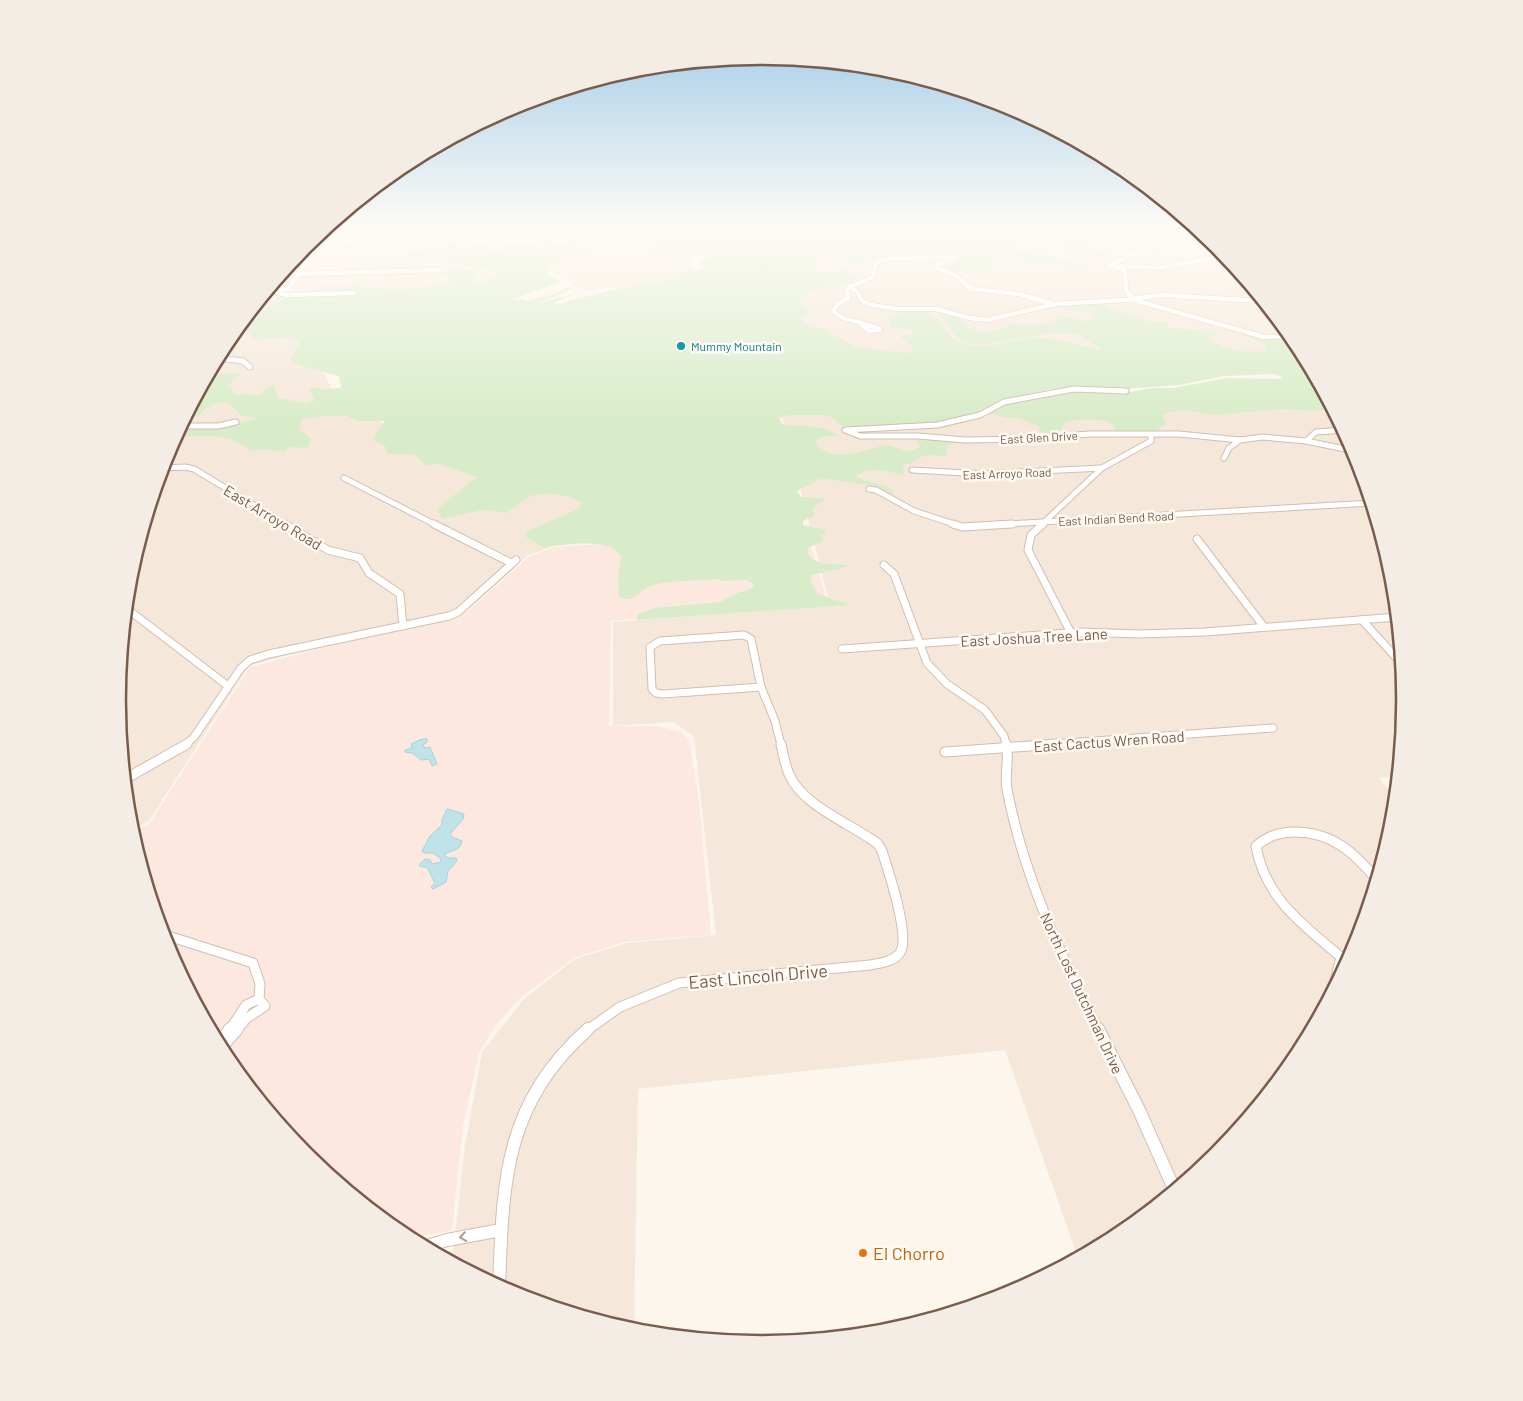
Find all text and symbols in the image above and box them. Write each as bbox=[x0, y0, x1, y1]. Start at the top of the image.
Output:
place label: Mummy Mountain bbox=[691, 339, 782, 353]
marker: Mummy Mountain bbox=[675, 340, 687, 352]
street label: East Glen Drive bbox=[1000, 428, 1078, 446]
street label: East Arroyo Road bbox=[962, 464, 1052, 482]
street label: East Arroyo Road bbox=[221, 481, 325, 553]
street label: East Indian Bend Road bbox=[1058, 508, 1174, 528]
street label: East Joshua Tree Lane bbox=[960, 624, 1108, 650]
street label: East Cactus Wren Road bbox=[1033, 727, 1185, 755]
street label: North Lost Dutchman Drive bbox=[1037, 910, 1127, 1076]
street label: East Lincoln Drive bbox=[687, 959, 829, 993]
one-way arrow bbox=[458, 1232, 467, 1242]
place label: El Chorro bbox=[873, 1242, 945, 1264]
marker: El Chorro bbox=[857, 1247, 869, 1259]

